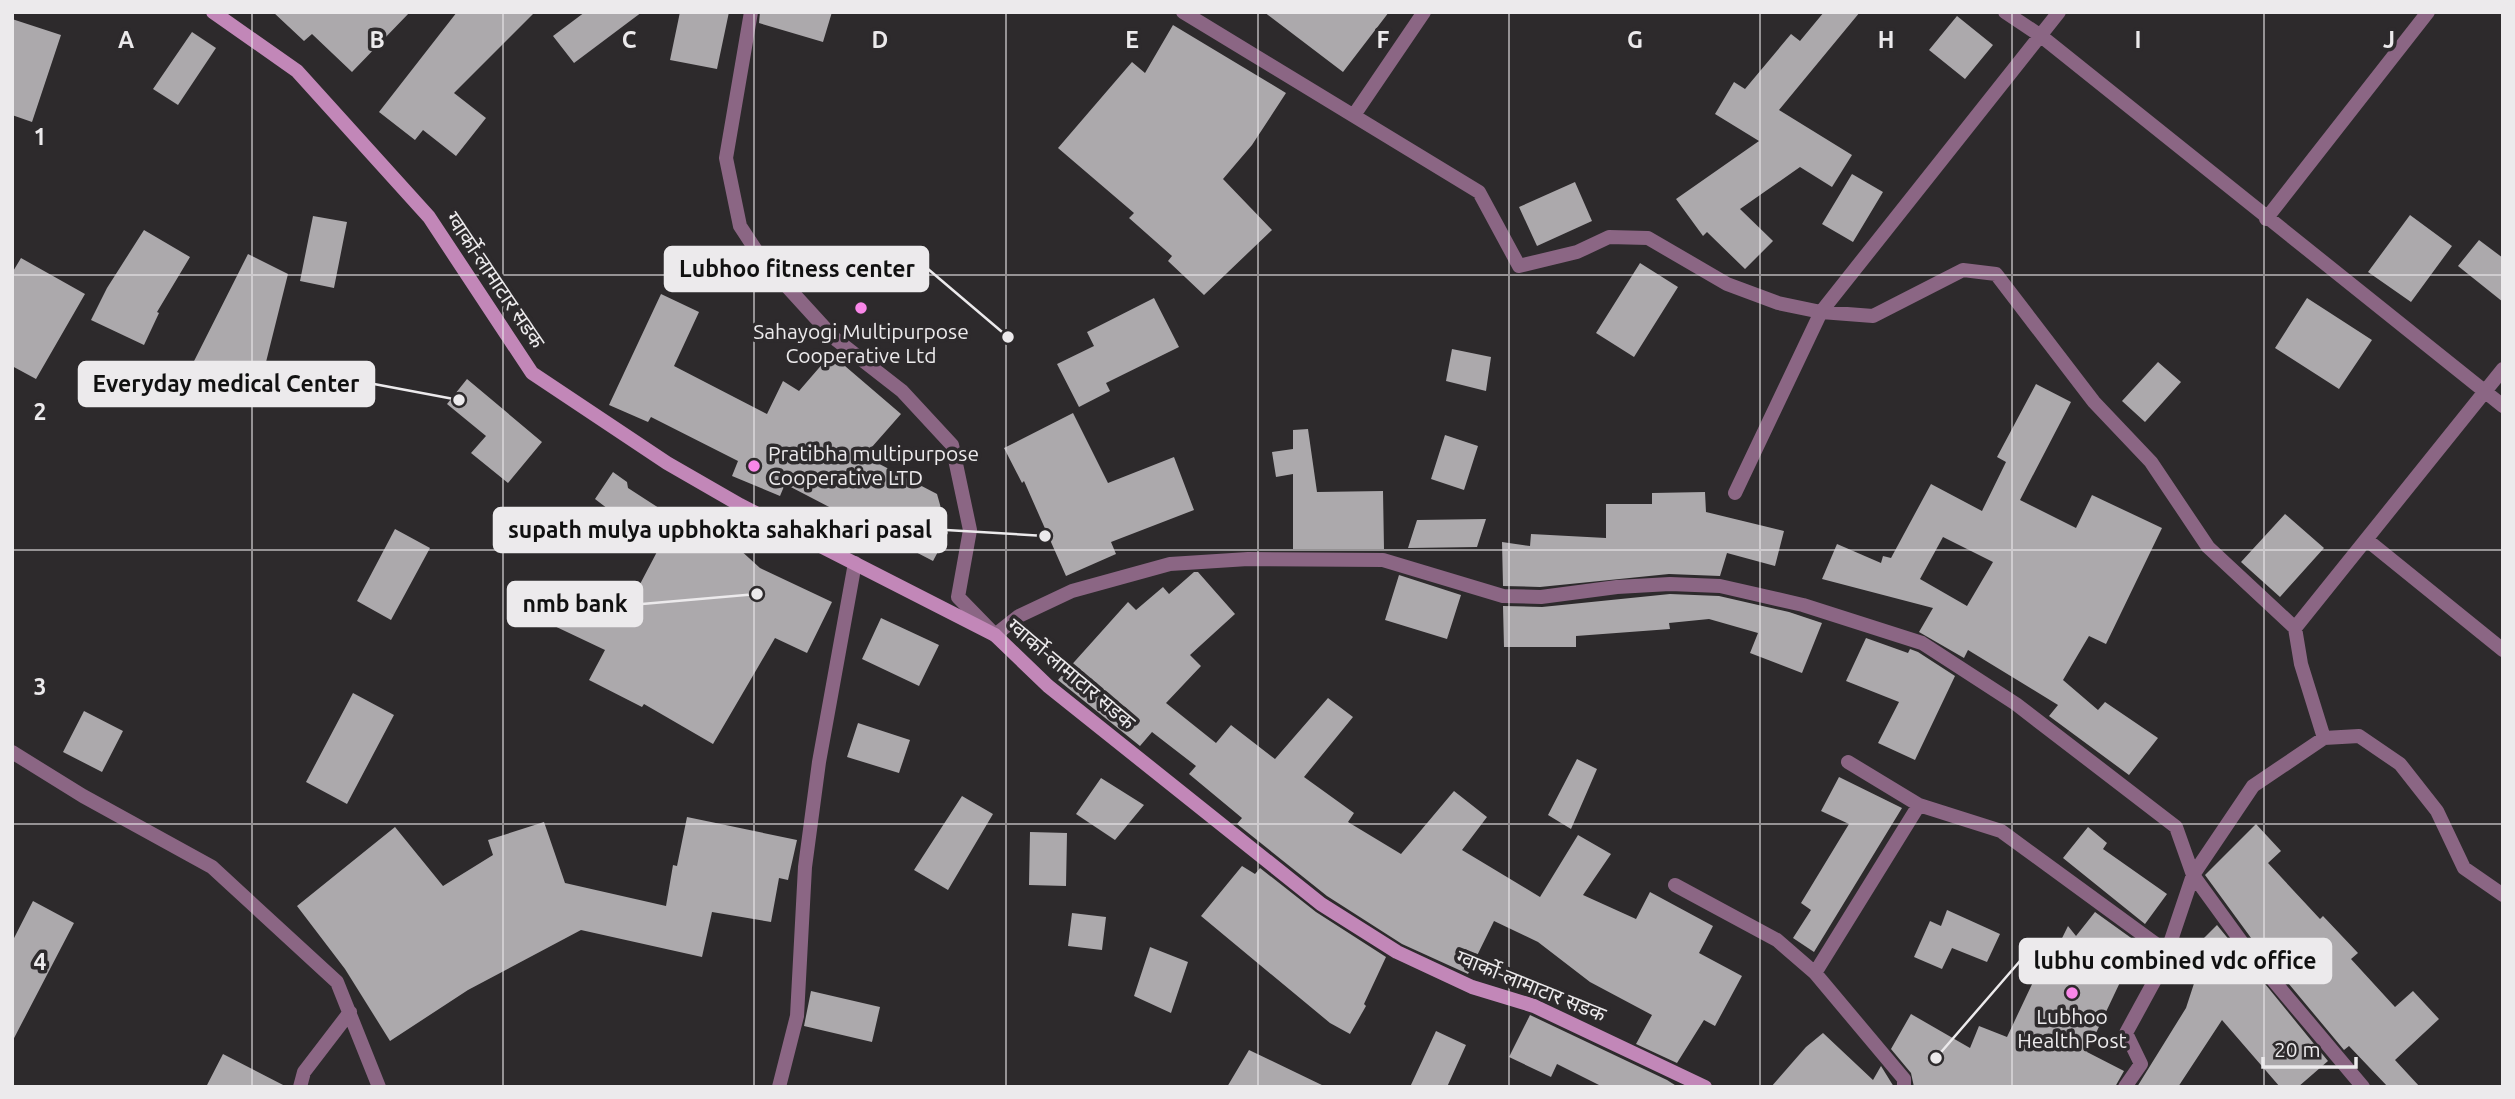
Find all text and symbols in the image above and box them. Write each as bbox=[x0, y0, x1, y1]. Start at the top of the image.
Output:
text: A bbox=[118, 27, 134, 52]
text: B bbox=[369, 27, 385, 52]
text: C bbox=[622, 27, 637, 52]
text: D bbox=[872, 27, 888, 52]
text: E bbox=[1125, 27, 1139, 52]
text: F bbox=[1377, 27, 1390, 52]
text: G bbox=[1627, 27, 1643, 52]
text: H bbox=[1878, 27, 1894, 52]
text: I bbox=[2135, 27, 2141, 52]
text: J bbox=[2383, 27, 2395, 52]
text: 1 bbox=[34, 124, 46, 149]
street label: ग्वार्को-लामाटार सडक bbox=[441, 207, 551, 353]
callout: Lubhoo fitness center bbox=[665, 247, 928, 291]
text: Lubhoo fitness center bbox=[679, 256, 915, 281]
marker: Sahayogi Multipurpose Cooperative Ltd bbox=[853, 300, 869, 316]
place label: Sahayogi Multipurpose Cooperative Ltd bbox=[753, 319, 969, 367]
callout: Everyday medical Center bbox=[79, 362, 374, 406]
text: Everyday medical Center bbox=[92, 371, 360, 396]
text: 2 bbox=[34, 399, 46, 424]
place label: Pratibha multipurpose Cooperative LTD bbox=[768, 441, 979, 489]
marker: Pratibha multipurpose Cooperative LTD bbox=[746, 458, 762, 474]
callout: supath mulya upbhokta sahakhari pasal bbox=[494, 508, 946, 552]
text: supath mulya upbhokta sahakhari pasal bbox=[508, 517, 932, 542]
callout: nmb bank bbox=[508, 582, 642, 626]
text: nmb bank bbox=[522, 591, 628, 616]
street label: ग्वार्को-लामाटार सडक bbox=[1003, 613, 1141, 734]
text: 3 bbox=[34, 674, 46, 699]
callout: lubhu combined vdc office bbox=[2020, 939, 2331, 983]
street label: ग्वार्को-लामाटार सडक bbox=[1453, 944, 1611, 1026]
text: lubhu combined vdc office bbox=[2034, 948, 2316, 973]
text: 4 bbox=[34, 949, 47, 974]
marker: Lubhoo Health Post bbox=[2064, 985, 2080, 1001]
place label: Lubhoo Health Post bbox=[2017, 1004, 2127, 1052]
scale bar bbox=[2263, 1026, 2356, 1070]
text: 20 m bbox=[2274, 1037, 2321, 1061]

